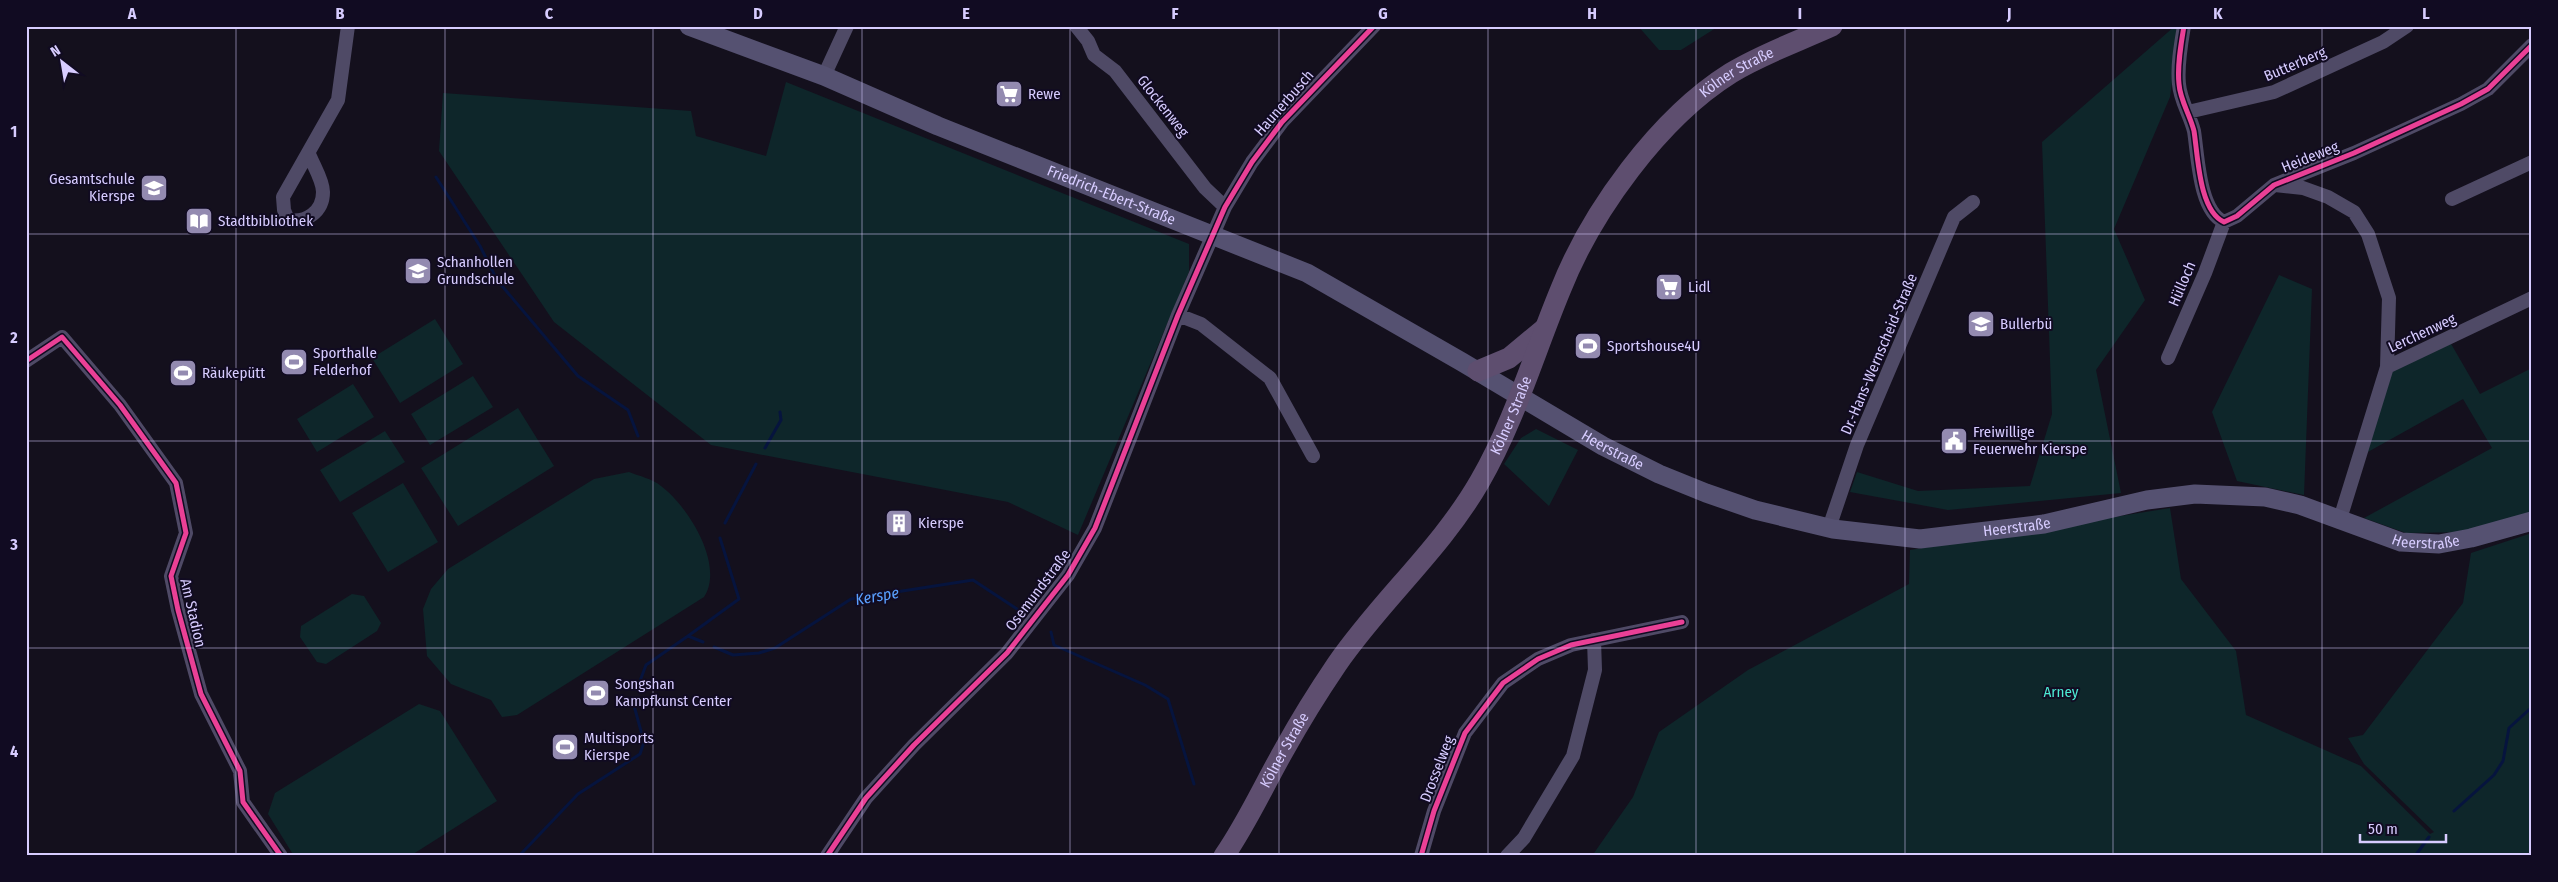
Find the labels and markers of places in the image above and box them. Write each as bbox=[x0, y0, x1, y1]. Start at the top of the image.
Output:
supermarket icon: Rewe bbox=[994, 79, 1024, 109]
place label: Rewe bbox=[1028, 85, 1061, 103]
place label: Gesamtschule Kierspe bbox=[49, 170, 135, 205]
school or university icon: Gesamtschule Kierspe bbox=[139, 173, 169, 203]
library icon: Stadtbibliothek bbox=[184, 206, 214, 236]
place label: Stadtbibliothek bbox=[218, 212, 313, 230]
place label: Schanhollen Grundschule bbox=[437, 253, 515, 288]
school or university icon: Schanhollen Grundschule bbox=[403, 256, 433, 286]
supermarket icon: Lidl bbox=[1654, 272, 1684, 302]
place label: Lidl bbox=[1688, 278, 1710, 296]
school or university icon: Bullerbü bbox=[1966, 309, 1996, 339]
place label: Bullerbü bbox=[2000, 315, 2052, 333]
sports icon: Sportshouse4U bbox=[1573, 331, 1603, 361]
place label: Sportshouse4U bbox=[1607, 337, 1700, 355]
place label: Sporthalle Felderhof bbox=[313, 344, 377, 379]
sports icon: Sporthalle Felderhof bbox=[279, 347, 309, 377]
sports icon: Räukepütt bbox=[168, 358, 198, 388]
place label: Räukepütt bbox=[202, 364, 265, 382]
place label: Freiwillige Feuerwehr Kierspe bbox=[1973, 423, 2087, 458]
public building icon: Freiwillige Feuerwehr Kierspe bbox=[1939, 426, 1969, 456]
building icon: Kierspe bbox=[884, 508, 914, 538]
place label: Kierspe bbox=[918, 514, 964, 532]
place label: Songshan Kampfkunst Center bbox=[615, 675, 732, 710]
sports icon: Songshan Kampfkunst Center bbox=[581, 678, 611, 708]
place label: Multisports Kierspe bbox=[584, 729, 654, 764]
sports icon: Multisports Kierspe bbox=[550, 732, 580, 762]

